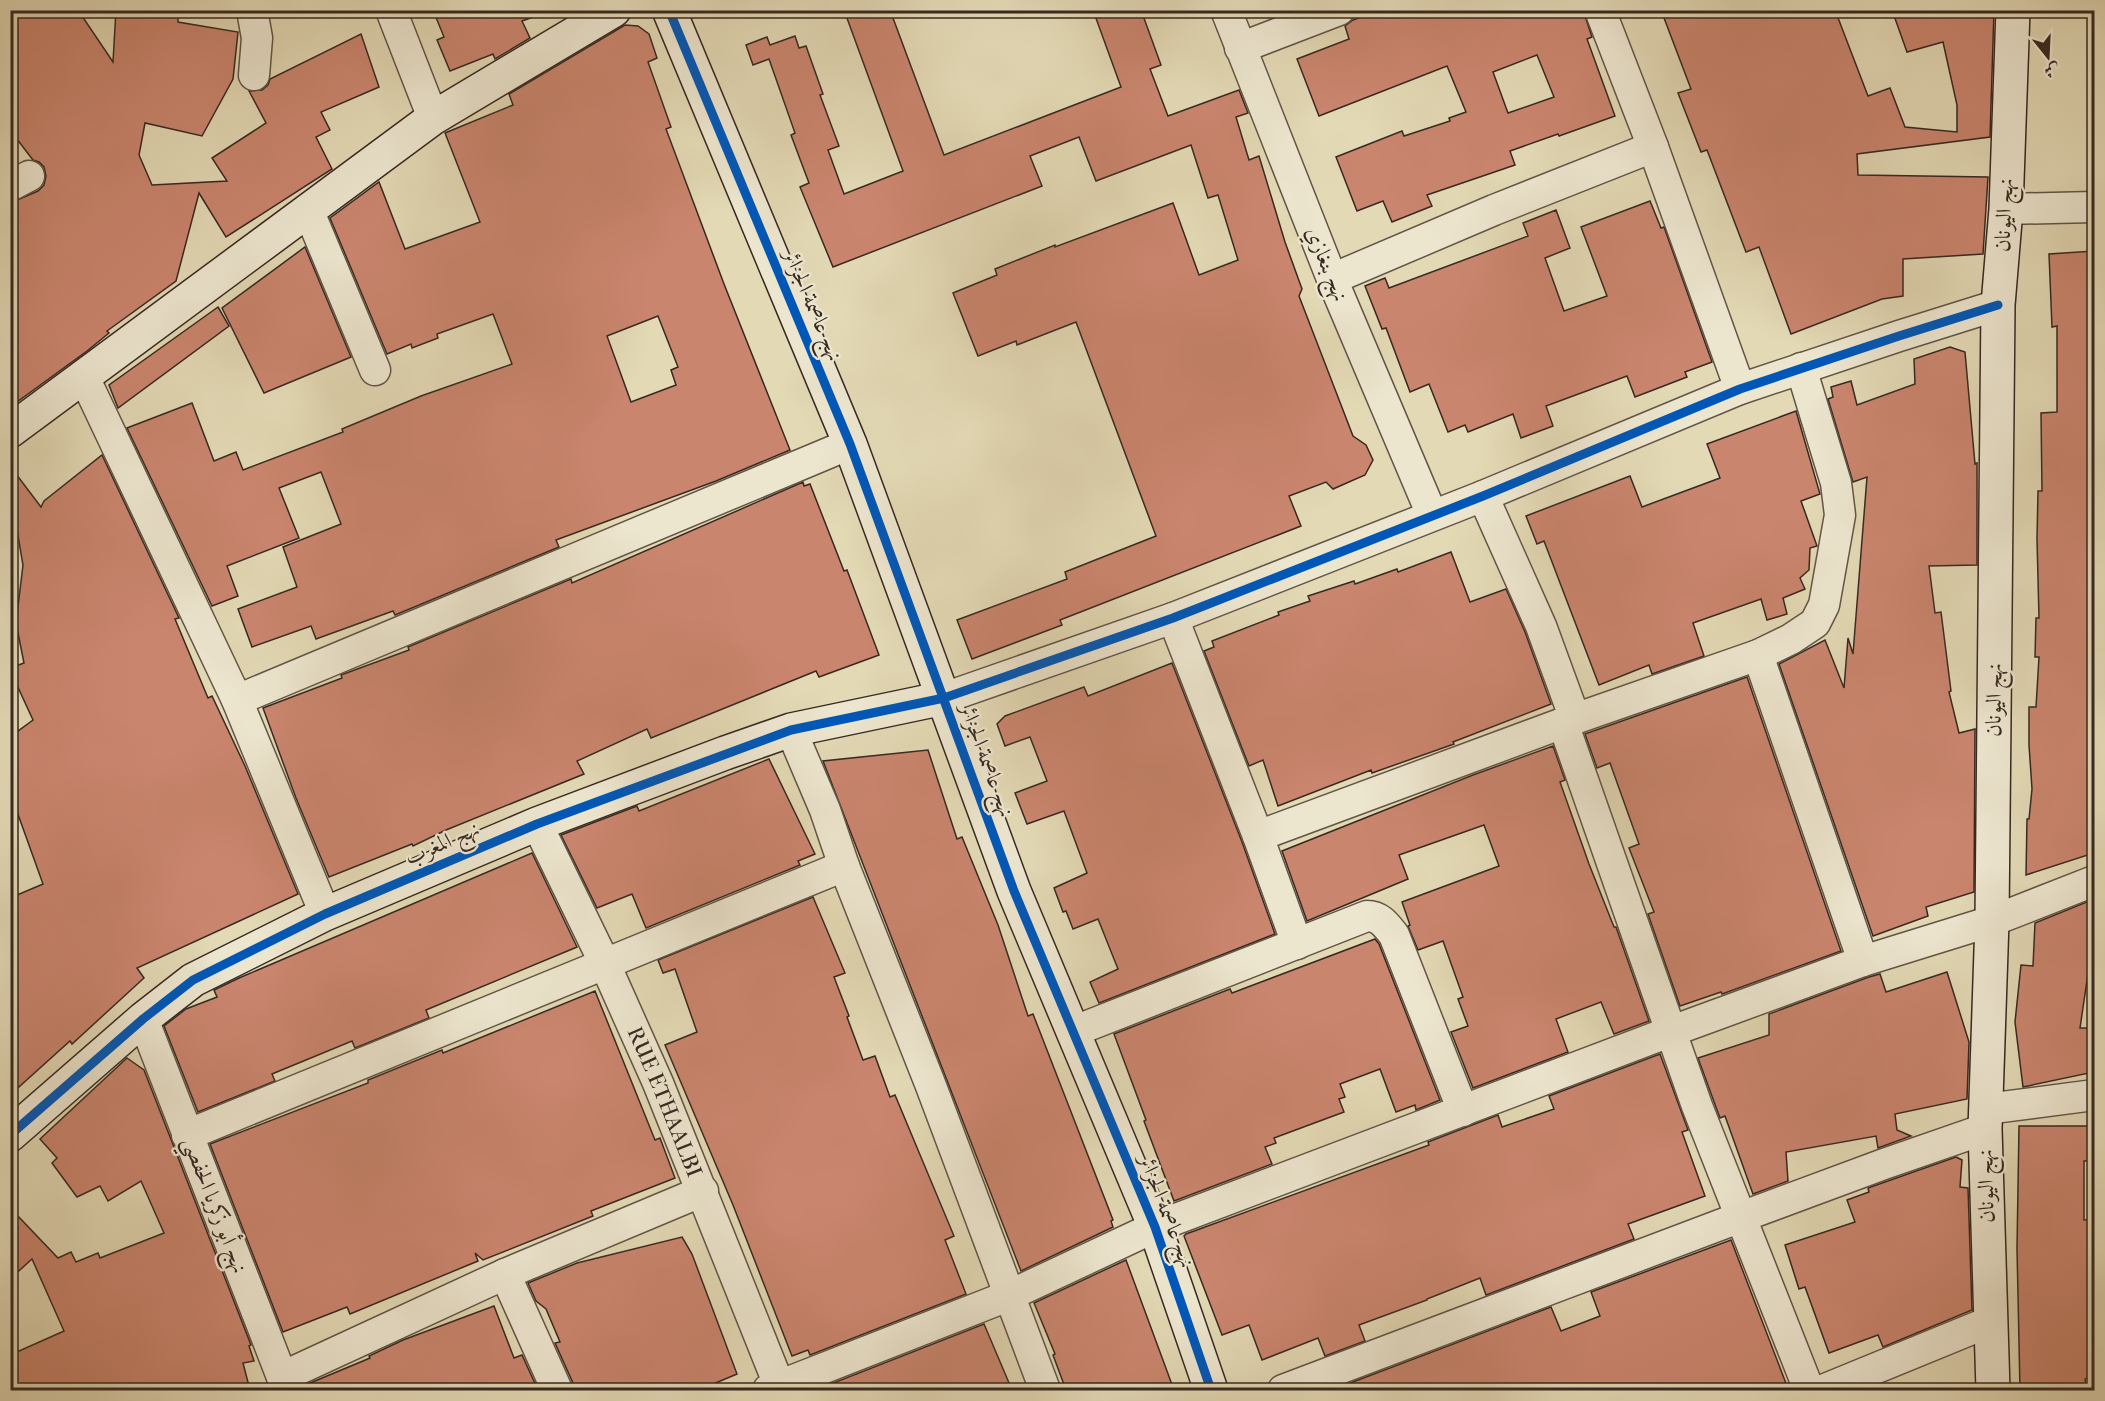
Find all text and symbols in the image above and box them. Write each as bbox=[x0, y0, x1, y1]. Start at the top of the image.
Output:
north arrow bbox=[2018, 27, 2078, 87]
text: ش bbox=[2042, 59, 2063, 82]
street label: نهج اليونان bbox=[1989, 177, 2025, 253]
street label: نهج بنغازي bbox=[1295, 223, 1354, 307]
street label: نهج عاصمة الجزائر bbox=[771, 243, 848, 367]
street label: نهج اليونان bbox=[1980, 663, 2014, 737]
street label: نهج عاصمة الجزائر bbox=[948, 698, 1020, 822]
street label: نهج المغرب bbox=[401, 816, 486, 876]
street label: RUE ETHAALBI bbox=[622, 1023, 708, 1181]
street label: نهج أبو زكريا الحفصي bbox=[171, 1132, 256, 1279]
street label: نهج عاصمة الجزائر bbox=[1127, 1149, 1200, 1273]
street label: نهج اليونان bbox=[1972, 1149, 2006, 1223]

